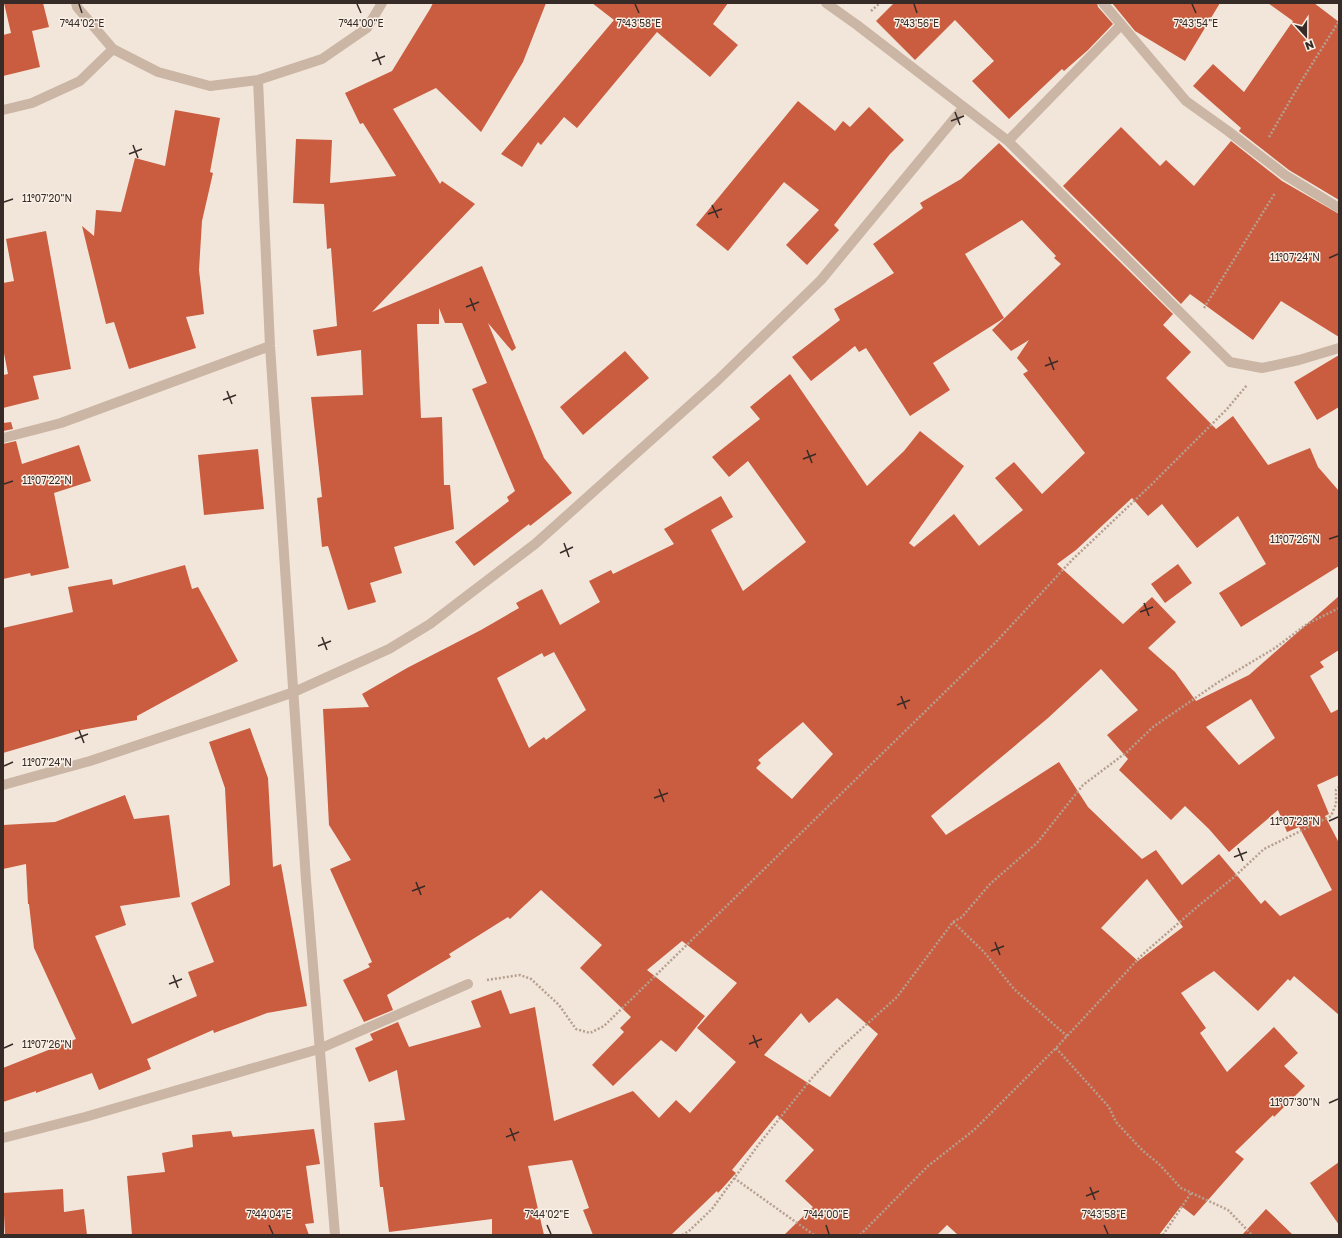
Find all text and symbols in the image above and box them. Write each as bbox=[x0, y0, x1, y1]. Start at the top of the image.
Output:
north arrow bbox=[1286, 16, 1326, 56]
text: 7°44'02"E bbox=[60, 17, 104, 29]
text: 7°44'00"E bbox=[338, 17, 384, 29]
text: 7°43'58"E bbox=[617, 17, 661, 29]
text: 7°43'56"E bbox=[895, 17, 939, 29]
text: 7°43'54"E bbox=[1174, 17, 1218, 29]
text: N bbox=[1304, 38, 1316, 53]
text: 11°07'20"N bbox=[22, 192, 72, 204]
text: 11°07'24"N bbox=[1270, 251, 1320, 263]
text: 11°07'22"N bbox=[22, 474, 72, 486]
text: 11°07'26"N bbox=[1270, 533, 1320, 545]
text: 11°07'24"N bbox=[22, 756, 72, 768]
text: 11°07'28"N bbox=[1270, 815, 1320, 827]
text: 11°07'26"N bbox=[22, 1038, 72, 1050]
text: 11°07'30"N bbox=[1270, 1096, 1320, 1108]
text: 7°44'04"E bbox=[247, 1208, 292, 1220]
text: 7°44'02"E bbox=[525, 1208, 569, 1220]
text: 7°44'00"E bbox=[803, 1208, 849, 1220]
text: 7°43'58"E bbox=[1082, 1208, 1126, 1220]

